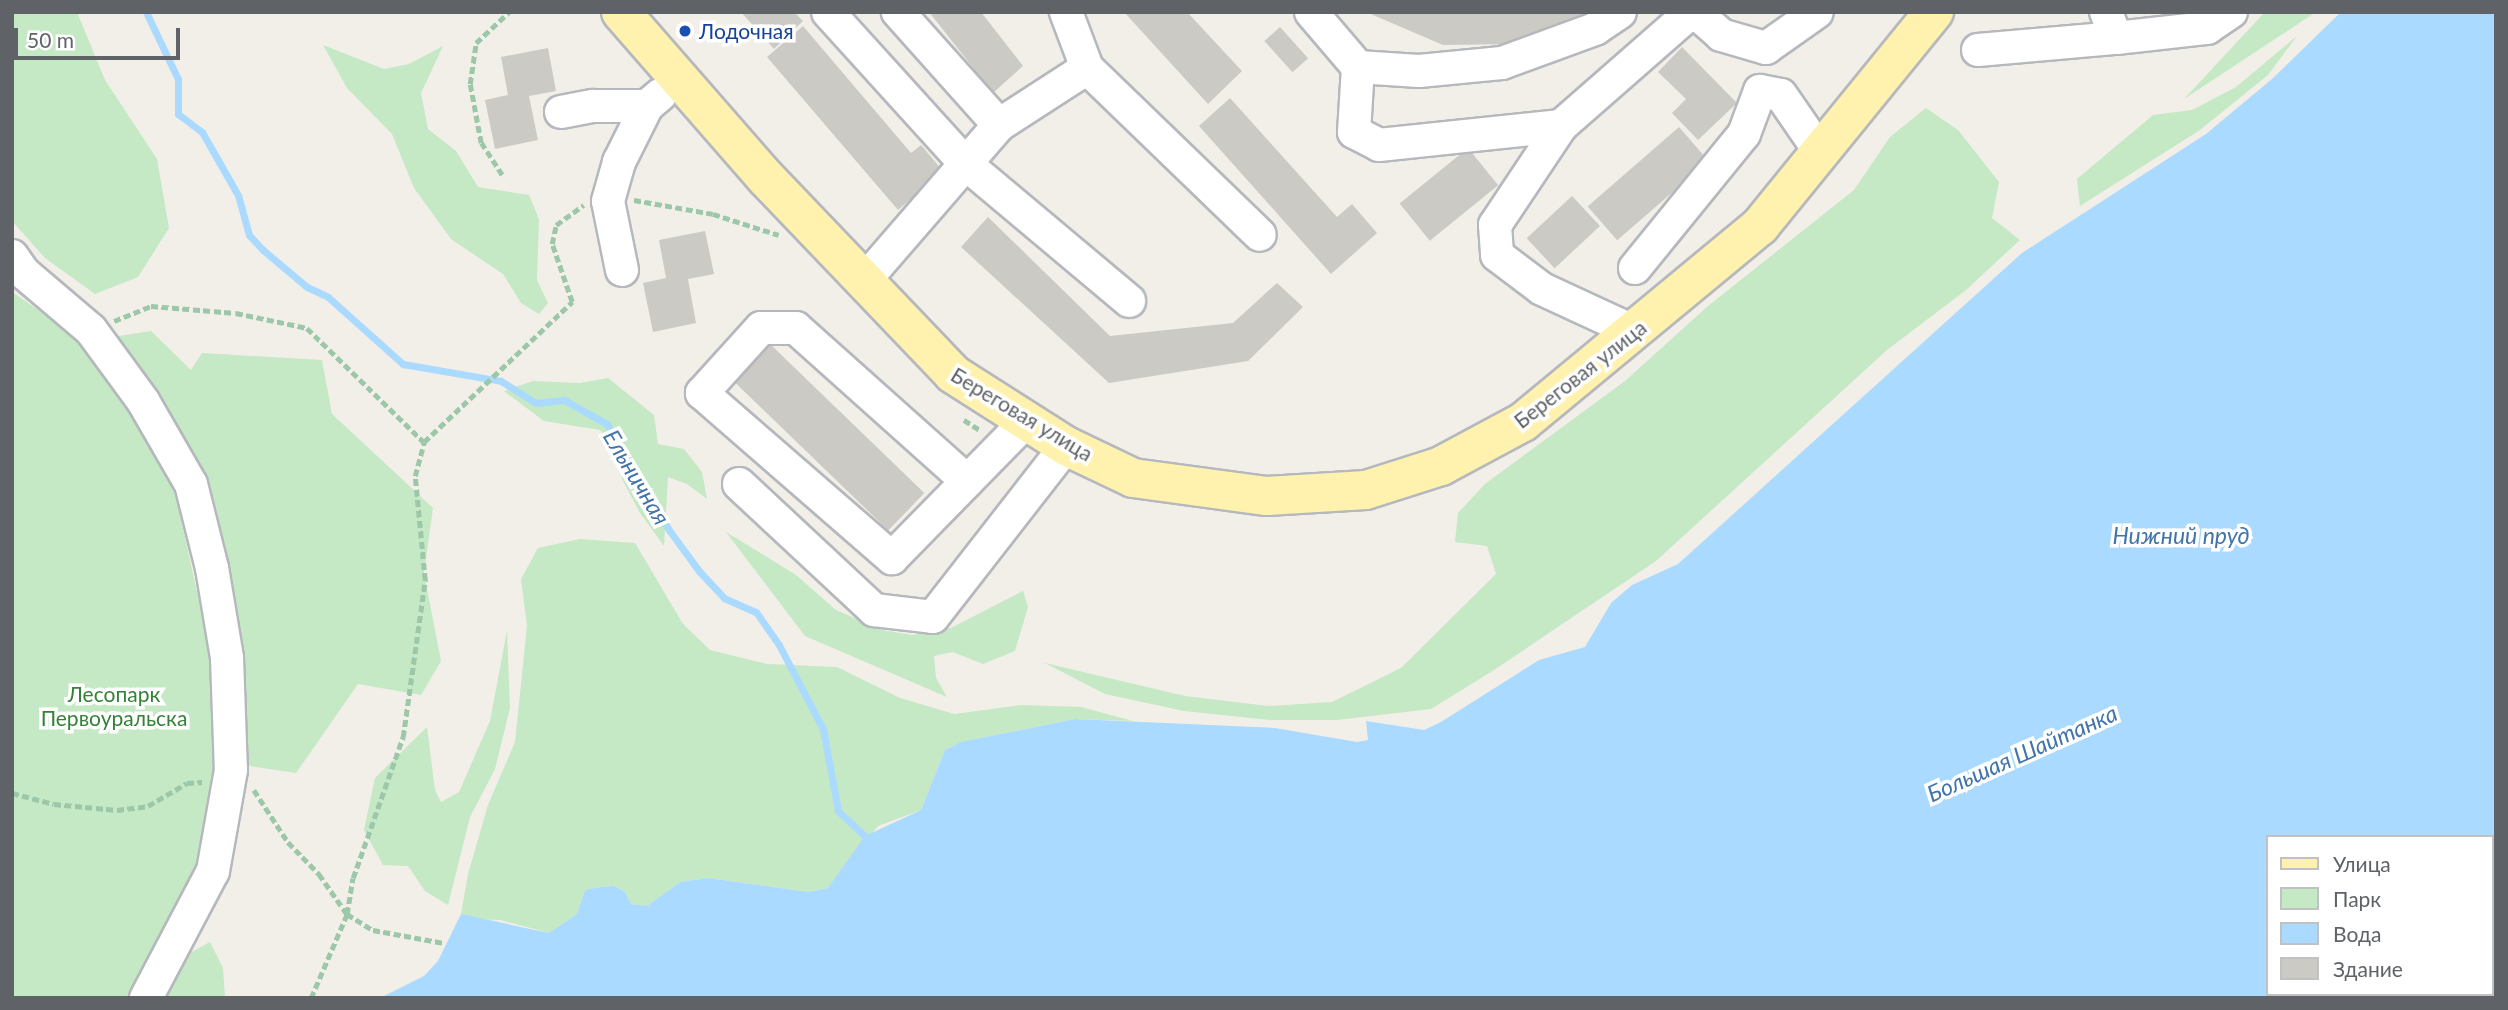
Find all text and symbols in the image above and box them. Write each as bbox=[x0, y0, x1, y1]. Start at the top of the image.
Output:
scale bar bbox=[18, 14, 184, 58]
place label: Лодочная bbox=[699, 18, 794, 44]
marker: Лодочная bbox=[677, 23, 693, 39]
text: 50 m bbox=[27, 27, 74, 52]
street label: Береговая улица bbox=[1509, 315, 1651, 433]
street label: Береговая улица bbox=[947, 362, 1097, 466]
water label: Ельничная bbox=[598, 424, 676, 530]
water label: Нижний пруд bbox=[2112, 521, 2250, 549]
park label: Лесопарк Первоуральска bbox=[41, 681, 187, 731]
water label: Большая Шайтанка bbox=[1923, 699, 2121, 807]
legend bbox=[2266, 835, 2494, 996]
text: Улица bbox=[2333, 851, 2391, 876]
text: Парк bbox=[2333, 886, 2381, 911]
text: Вода bbox=[2333, 921, 2381, 946]
text: Здание bbox=[2333, 956, 2403, 981]

